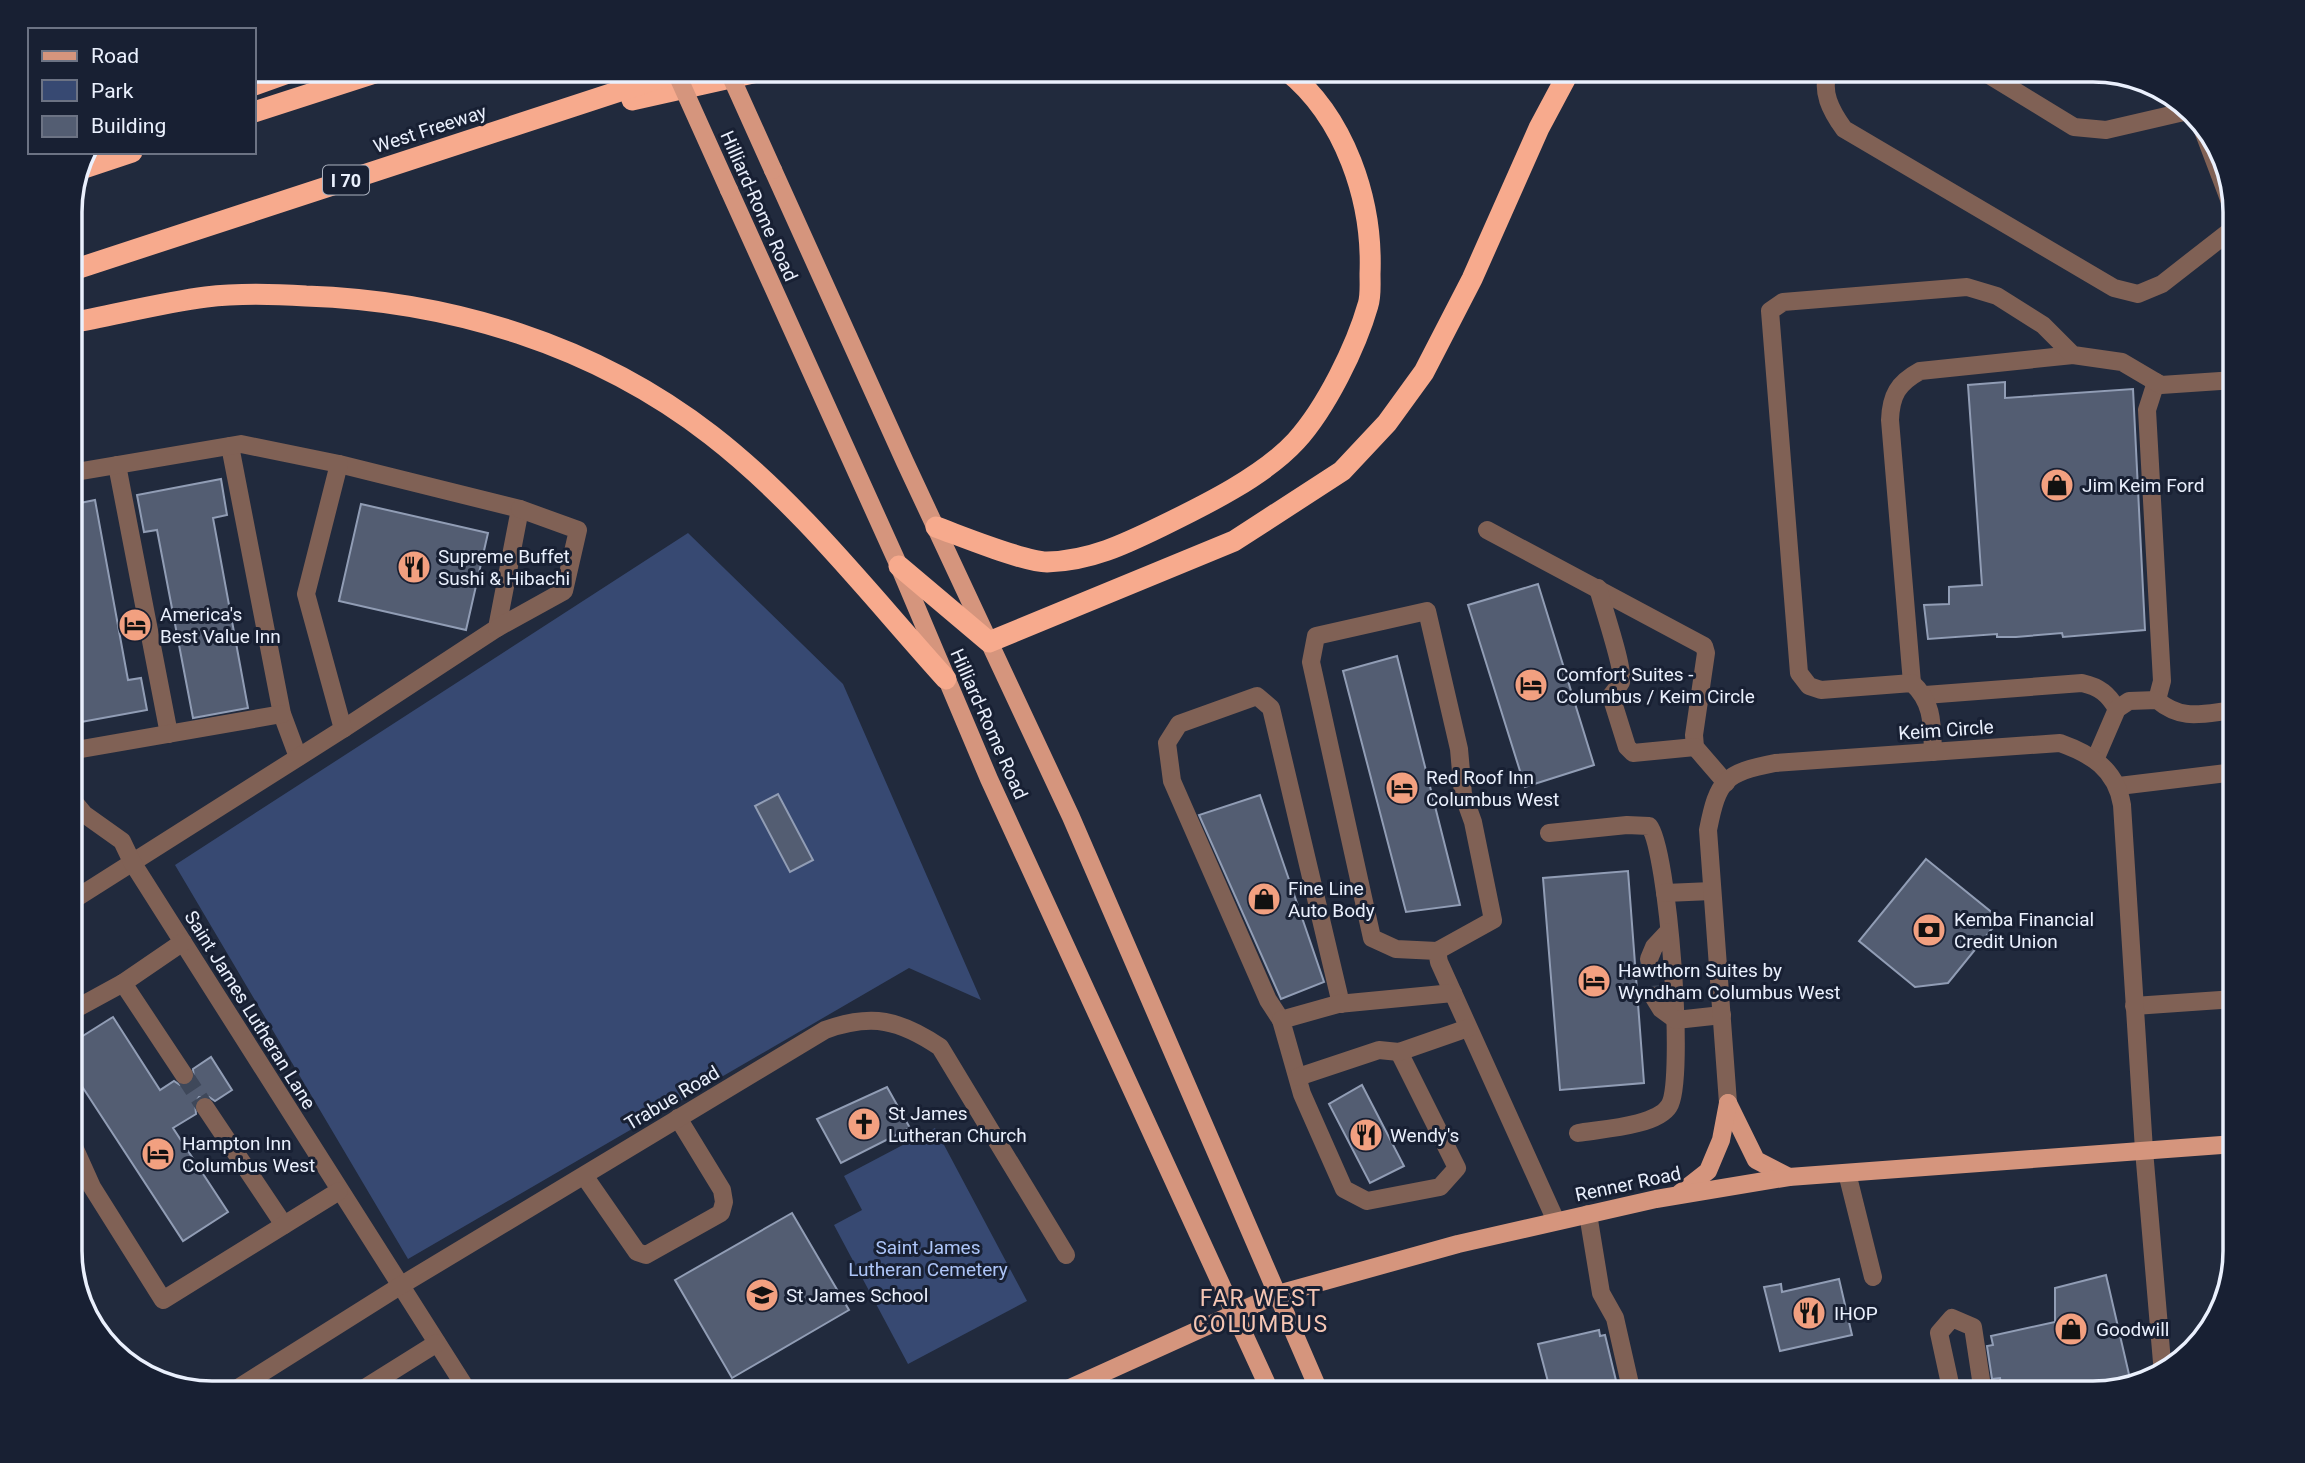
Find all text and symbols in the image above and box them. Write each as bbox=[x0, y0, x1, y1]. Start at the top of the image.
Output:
legend bbox=[28, 28, 256, 154]
text: Road bbox=[91, 44, 139, 68]
text: Park bbox=[91, 79, 134, 103]
street label: West Freeway bbox=[371, 100, 489, 158]
text: Building bbox=[91, 114, 166, 138]
street label: Hilliard-Rome Road bbox=[716, 127, 802, 285]
road number: I 70 bbox=[323, 166, 369, 195]
shop icon: Jim Keim Ford bbox=[2038, 466, 2076, 504]
place label: Jim Keim Ford bbox=[2082, 474, 2204, 497]
place label: Supreme Buffet Sushi & Hibachi bbox=[438, 545, 570, 590]
restaurant icon: Supreme Buffet Sushi & Hibachi bbox=[395, 548, 433, 586]
place label: America's Best Value Inn bbox=[160, 603, 281, 648]
hotel icon: America's Best Value Inn bbox=[116, 606, 154, 644]
street label: Hilliard-Rome Road bbox=[946, 645, 1032, 803]
place label: Comfort Suites - Columbus / Keim Circle bbox=[1556, 663, 1755, 708]
hotel icon: Comfort Suites - Columbus / Keim Circle bbox=[1512, 666, 1550, 704]
street label: Keim Circle bbox=[1897, 715, 1995, 745]
place label: Red Roof Inn Columbus West bbox=[1426, 766, 1559, 811]
hotel icon: Red Roof Inn Columbus West bbox=[1383, 769, 1421, 807]
place label: Fine Line Auto Body bbox=[1288, 877, 1375, 922]
shop icon: Fine Line Auto Body bbox=[1245, 880, 1283, 918]
street label: Saint James Lutheran Lane bbox=[179, 907, 321, 1113]
place label: Kemba Financial Credit Union bbox=[1954, 908, 2094, 953]
bank icon: Kemba Financial Credit Union bbox=[1910, 911, 1948, 949]
place label: Hawthorn Suites by Wyndham Columbus West bbox=[1618, 959, 1841, 1004]
hotel icon: Hawthorn Suites by Wyndham Columbus West bbox=[1575, 962, 1613, 1000]
street label: Trabue Road bbox=[620, 1061, 724, 1135]
place label: St James Lutheran Church bbox=[888, 1102, 1027, 1147]
church icon: St James Lutheran Church bbox=[845, 1105, 883, 1143]
restaurant icon: Wendy's bbox=[1347, 1116, 1385, 1154]
place label: Wendy's bbox=[1390, 1124, 1459, 1147]
place label: Hampton Inn Columbus West bbox=[182, 1132, 315, 1177]
hotel icon: Hampton Inn Columbus West bbox=[139, 1135, 177, 1173]
street label: Renner Road bbox=[1573, 1162, 1683, 1206]
park label: Saint James Lutheran Cemetery bbox=[848, 1236, 1008, 1281]
school or university icon: St James School bbox=[743, 1276, 781, 1314]
place label: St James School bbox=[786, 1284, 928, 1307]
district label: FAR WEST COLUMBUS bbox=[1193, 1285, 1329, 1338]
restaurant icon: IHOP bbox=[1790, 1294, 1828, 1332]
place label: IHOP bbox=[1834, 1302, 1878, 1325]
shop icon: Goodwill bbox=[2052, 1310, 2090, 1348]
place label: Goodwill bbox=[2096, 1318, 2169, 1341]

